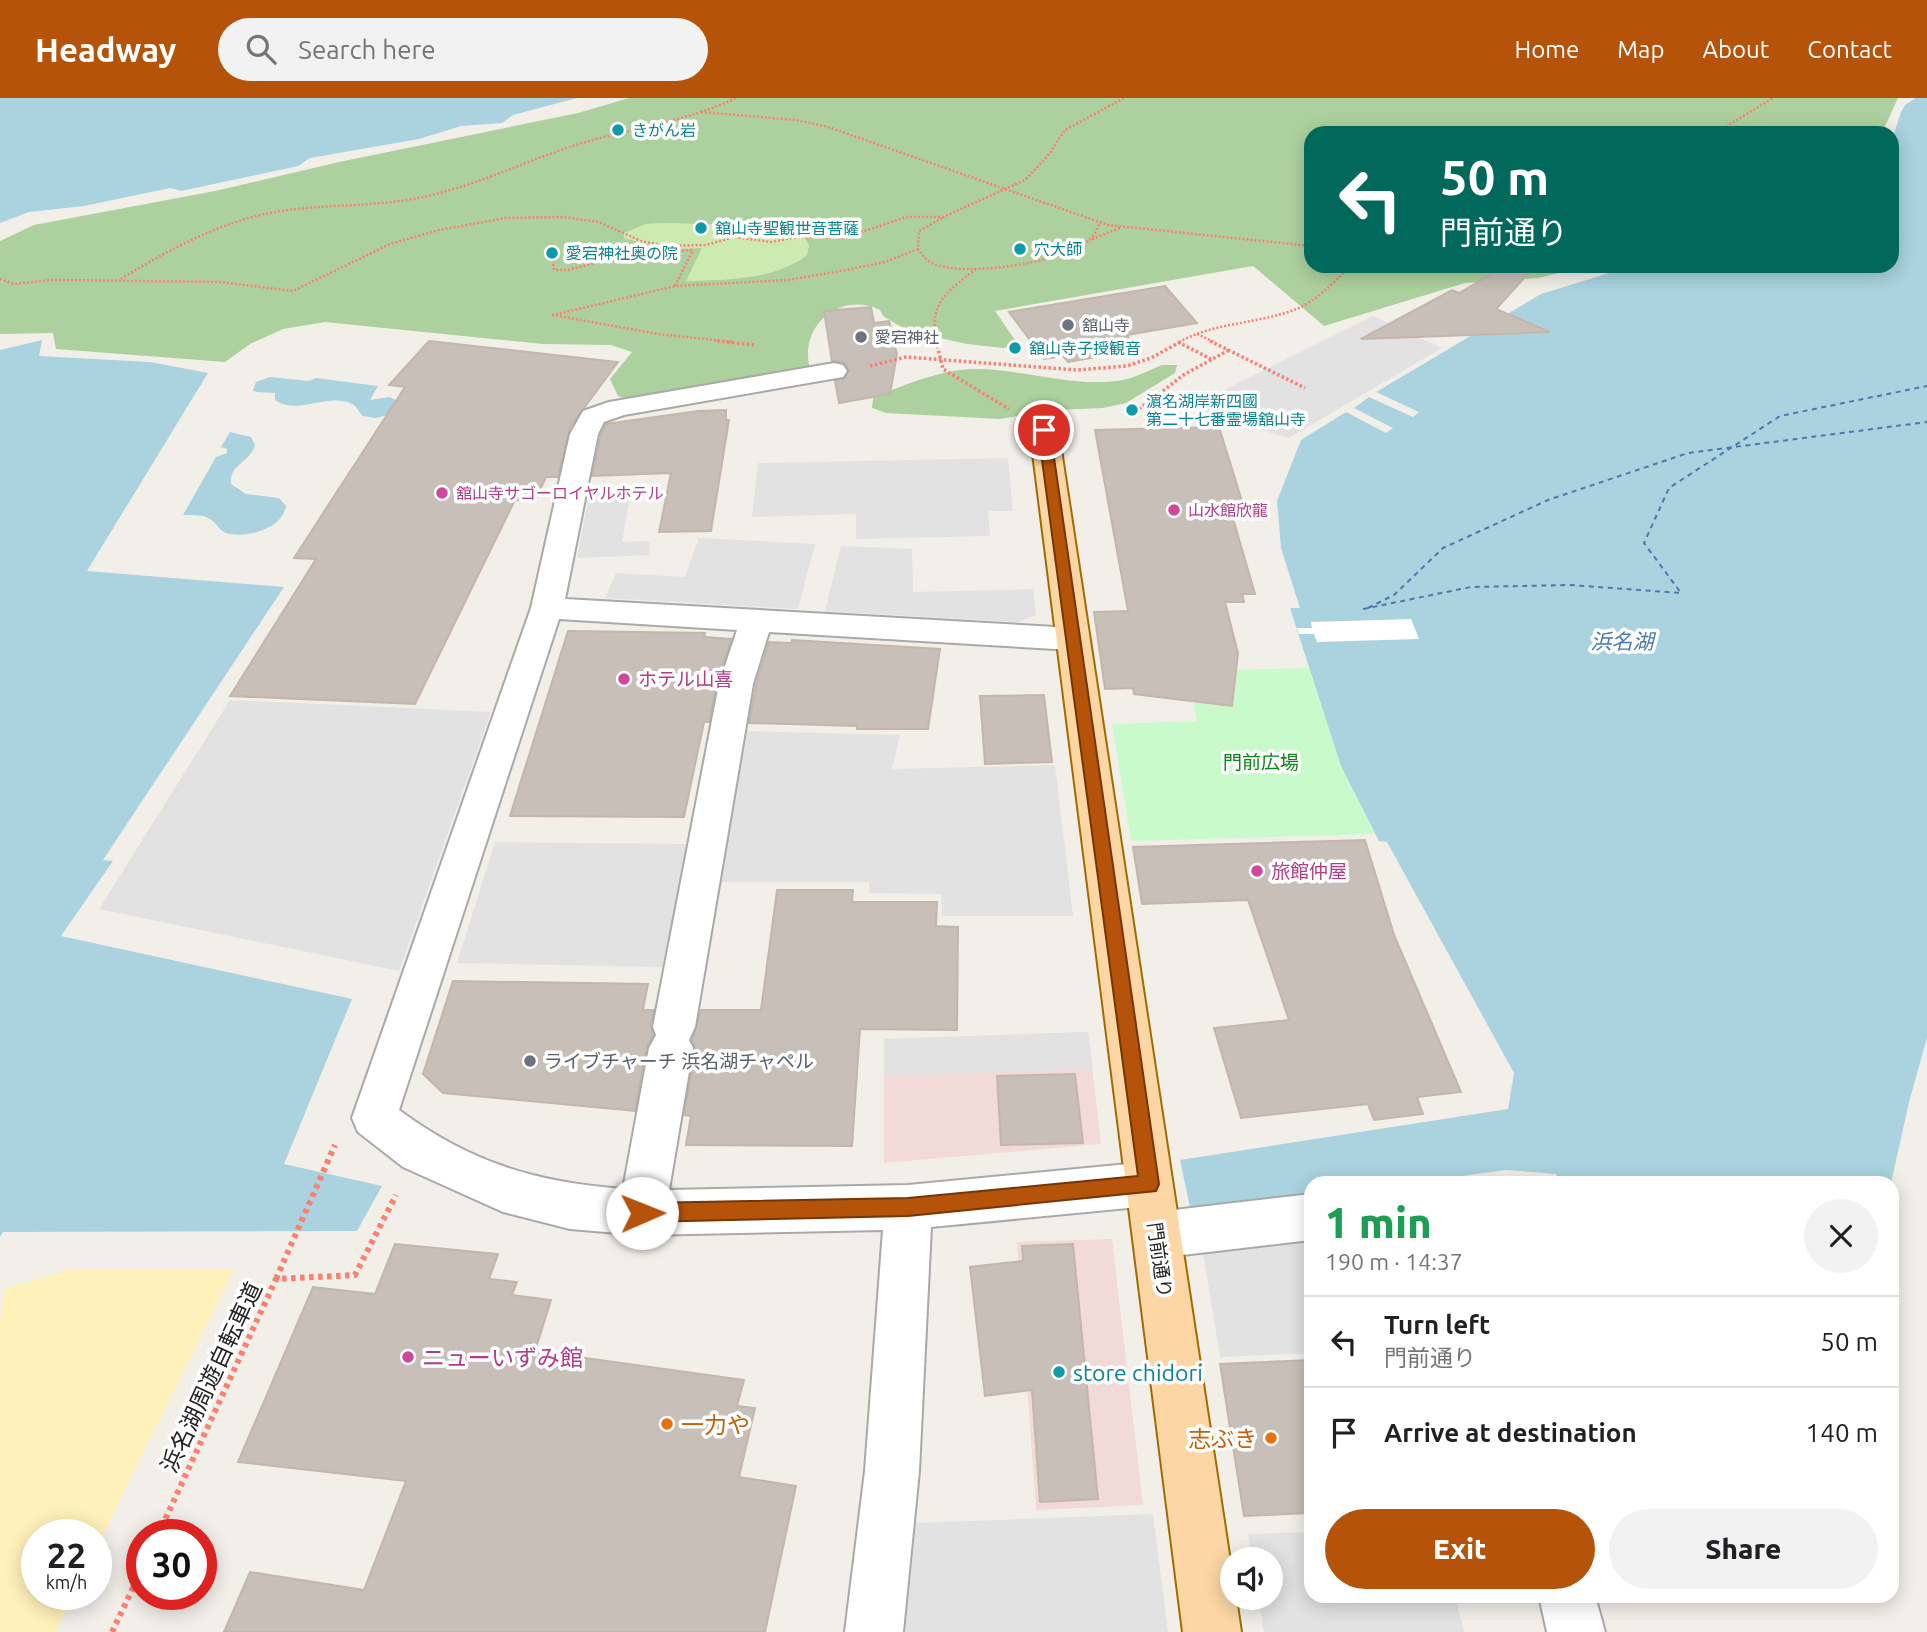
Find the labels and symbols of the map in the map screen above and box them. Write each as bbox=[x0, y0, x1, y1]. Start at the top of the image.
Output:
place label: きがん岩 bbox=[632, 121, 696, 139]
marker: きがん岩 bbox=[610, 122, 626, 138]
place label: 舘山寺聖観世音菩薩 bbox=[715, 219, 859, 237]
marker: 舘山寺聖観世音菩薩 bbox=[693, 220, 709, 236]
place label: 穴大師 bbox=[1034, 240, 1082, 258]
marker: 穴大師 bbox=[1012, 241, 1028, 257]
place label: 愛宕神社奥の院 bbox=[566, 244, 678, 262]
marker: 愛宕神社奥の院 bbox=[544, 245, 560, 261]
place label: 舘山寺 bbox=[1082, 316, 1130, 334]
marker: 舘山寺 bbox=[1060, 317, 1076, 333]
place label: 愛宕神社 bbox=[875, 328, 939, 346]
marker: 愛宕神社 bbox=[853, 329, 869, 345]
place label: 舘山寺子授観音 bbox=[1029, 339, 1141, 357]
marker: 舘山寺子授観音 bbox=[1007, 340, 1023, 356]
place label: 濵名湖岸新四國 第二十七番霊場舘山寺 bbox=[1146, 392, 1306, 428]
pin bbox=[1014, 400, 1074, 460]
marker: 濵名湖岸新四國 第二十七番霊場舘山寺 bbox=[1124, 402, 1140, 418]
place label: 舘山寺サゴーロイヤルホテル bbox=[456, 484, 664, 502]
marker: 舘山寺サゴーロイヤルホテル bbox=[434, 485, 450, 501]
place label: 山水館欣龍 bbox=[1188, 501, 1268, 519]
marker: 山水館欣龍 bbox=[1166, 502, 1182, 518]
water label: 浜名湖 bbox=[1591, 629, 1656, 653]
place label: ホテル山喜 bbox=[638, 668, 733, 690]
marker: ホテル山喜 bbox=[616, 671, 632, 687]
park label: 門前広場 bbox=[1223, 751, 1299, 773]
place label: 旅館仲屋 bbox=[1271, 860, 1347, 882]
marker: 旅館仲屋 bbox=[1249, 863, 1265, 879]
place label: ライブチャーチ 浜名湖チャペル bbox=[544, 1050, 814, 1072]
marker: ライブチャーチ 浜名湖チャペル bbox=[522, 1053, 538, 1069]
position arrow bbox=[605, 1176, 679, 1250]
street label: 門前通り bbox=[1144, 1221, 1176, 1299]
street label: 浜名湖周遊自転車道 bbox=[156, 1278, 266, 1476]
place label: ニューいずみ館 bbox=[422, 1345, 583, 1370]
marker: ニューいずみ館 bbox=[400, 1349, 416, 1365]
place label: store chidori bbox=[1073, 1360, 1203, 1385]
marker: store chidori bbox=[1051, 1364, 1067, 1380]
place label: 一力や bbox=[681, 1412, 750, 1437]
marker: 一力や bbox=[659, 1416, 675, 1432]
place label: 志ぶき bbox=[1188, 1426, 1257, 1451]
marker: 志ぶき bbox=[1263, 1430, 1279, 1446]
speed limit sign: 30 bbox=[126, 1519, 217, 1610]

